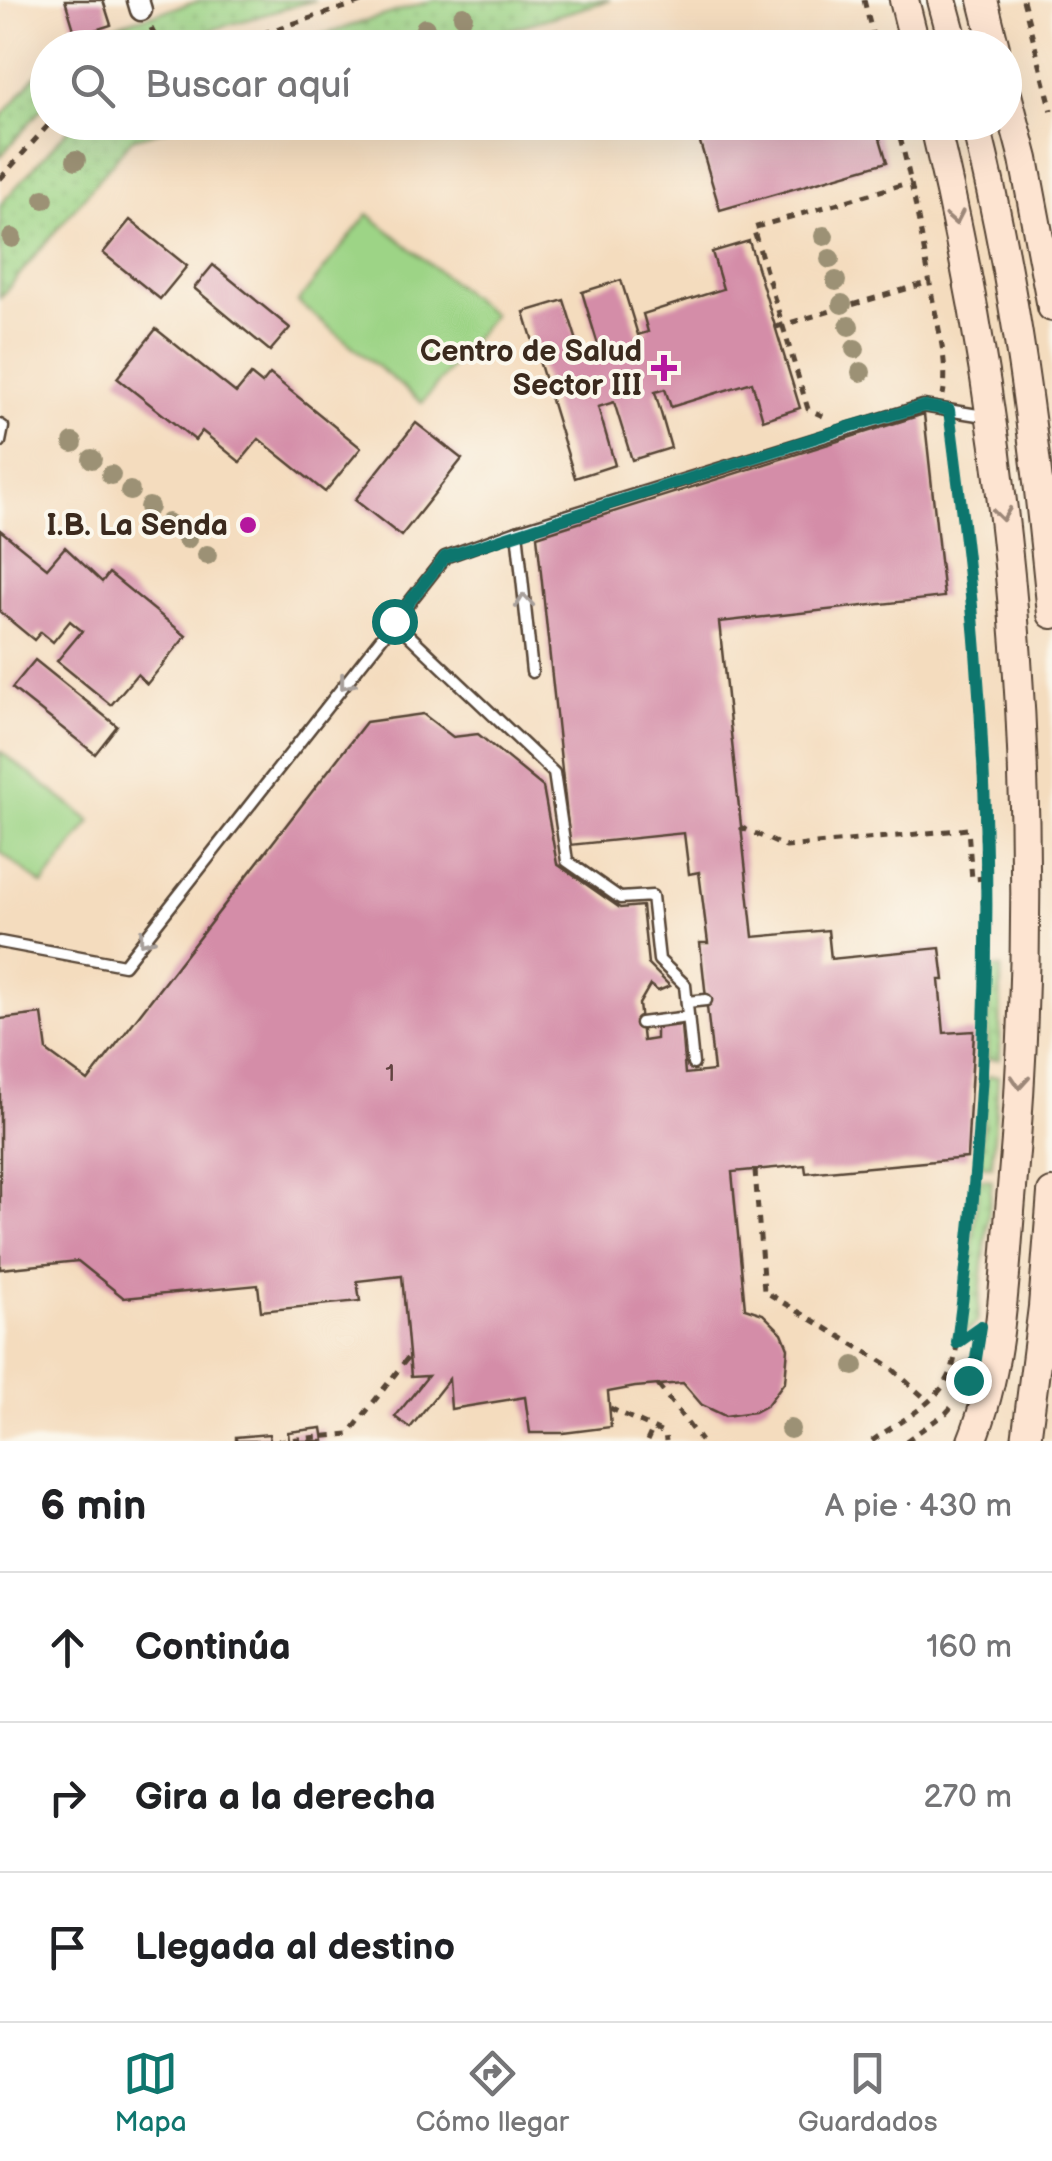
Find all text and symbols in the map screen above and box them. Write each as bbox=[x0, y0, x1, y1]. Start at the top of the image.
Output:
search box bbox=[30, 30, 1022, 140]
icon: search bbox=[65, 58, 120, 113]
text: Buscar aquí bbox=[145, 63, 351, 108]
one-way arrow bbox=[944, 210, 965, 226]
place label: Centro de Salud Sector III bbox=[420, 334, 642, 404]
marker: Centro de Salud Sector III bbox=[651, 355, 677, 381]
one-way arrow bbox=[991, 506, 1012, 522]
place label: I.B. La Senda bbox=[47, 508, 228, 544]
marker: I.B. La Senda bbox=[237, 514, 259, 536]
one-way arrow bbox=[514, 593, 536, 609]
route start bbox=[372, 599, 418, 645]
one-way arrow bbox=[340, 672, 357, 690]
one-way arrow bbox=[139, 928, 157, 946]
house number: 1 bbox=[385, 1058, 395, 1089]
one-way arrow bbox=[1009, 1075, 1031, 1091]
route end bbox=[946, 1358, 992, 1404]
text: 6 min bbox=[40, 1481, 146, 1532]
text: A pie · 430 m bbox=[825, 1487, 1012, 1526]
icon: ahead bbox=[40, 1620, 95, 1675]
text: Continúa bbox=[135, 1625, 291, 1670]
text: 160 m bbox=[926, 1628, 1012, 1667]
icon: right bbox=[40, 1770, 95, 1825]
text: Gira a la derecha bbox=[135, 1775, 436, 1820]
text: 270 m bbox=[923, 1778, 1012, 1817]
icon: arrive bbox=[40, 1920, 95, 1975]
text: Llegada al destino bbox=[135, 1925, 455, 1970]
tab: Mapa bbox=[114, 2046, 187, 2139]
tab: Cómo llegar bbox=[415, 2046, 569, 2139]
tab: Guardados bbox=[798, 2046, 938, 2139]

